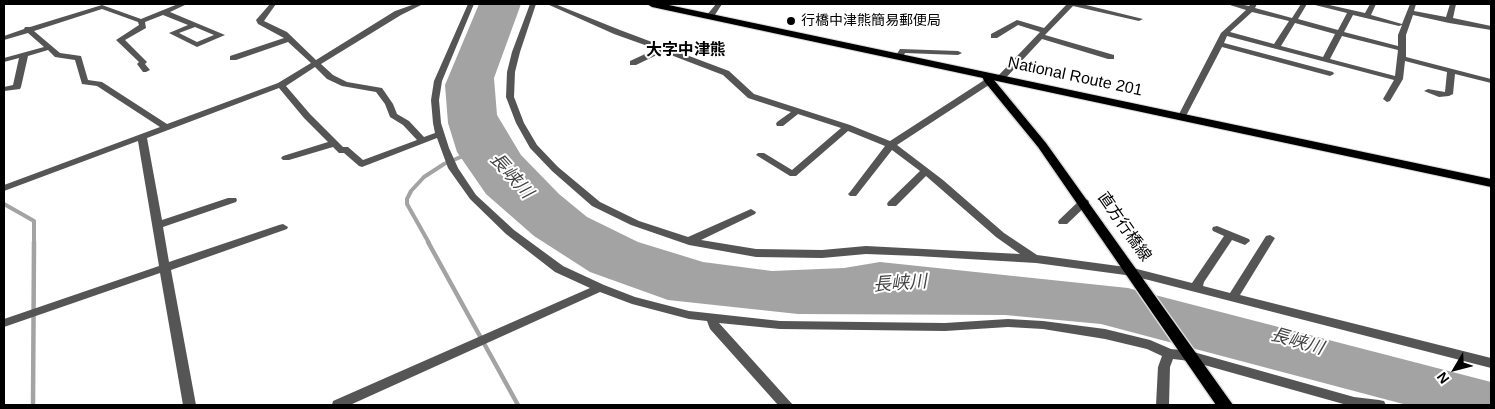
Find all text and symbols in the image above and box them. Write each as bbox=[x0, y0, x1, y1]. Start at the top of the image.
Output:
place label: 行橋中津熊簡易郵便局 bbox=[801, 13, 941, 29]
marker: 行橋中津熊簡易郵便局 bbox=[785, 15, 797, 27]
district label: 大字中津熊 bbox=[646, 41, 726, 61]
street label: National Route 201 bbox=[1006, 53, 1144, 101]
water label: 長峡川 bbox=[485, 149, 537, 203]
street label: 直方行橋線 bbox=[1093, 189, 1155, 265]
water label: 長峡川 bbox=[872, 271, 928, 297]
water label: 長峡川 bbox=[1268, 324, 1326, 360]
north arrow bbox=[1430, 344, 1480, 394]
text: N bbox=[1434, 369, 1452, 387]

